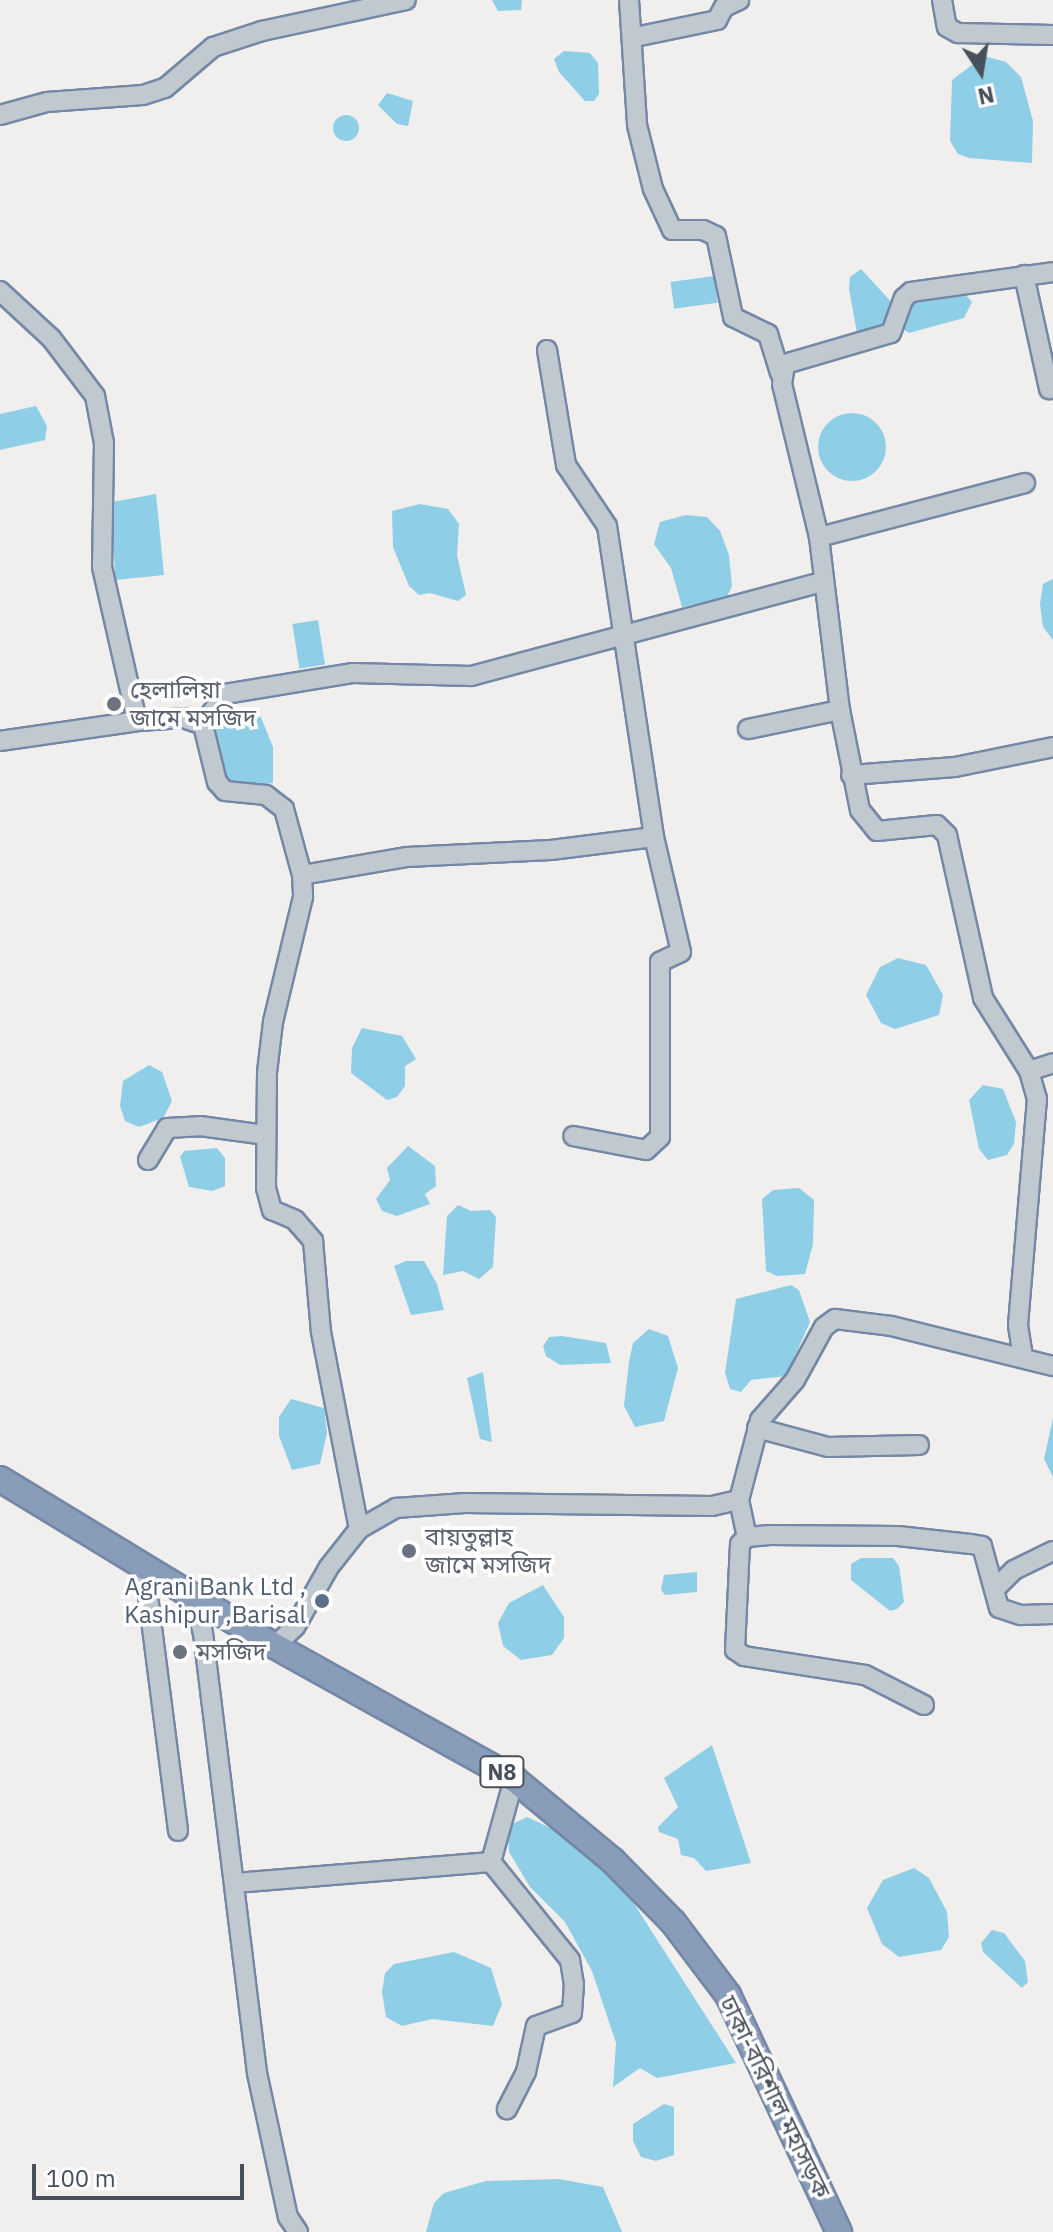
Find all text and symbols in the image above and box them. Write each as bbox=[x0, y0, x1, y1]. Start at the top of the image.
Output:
north arrow bbox=[941, 32, 1021, 112]
text: N bbox=[975, 80, 997, 112]
place label: হেলালিয়া জামে মসজিদ bbox=[130, 676, 256, 732]
marker: হেলালিয়া জামে মসজিদ bbox=[105, 695, 123, 713]
place label: বায়তুল্লাহ জামে মসজিদ bbox=[425, 1523, 551, 1579]
marker: বায়তুল্লাহ জামে মসজিদ bbox=[400, 1542, 418, 1560]
place label: Agrani Bank Ltd , Kashipur ,Barisal bbox=[124, 1573, 306, 1629]
marker: Agrani Bank Ltd , Kashipur ,Barisal bbox=[313, 1592, 331, 1610]
place label: মসজিদ bbox=[196, 1638, 266, 1666]
marker: মসজিদ bbox=[171, 1643, 189, 1661]
road number: N8 bbox=[478, 1754, 526, 1790]
street label: ঢাকা-বরিশাল মহাসড়ক bbox=[714, 1991, 836, 2203]
scale bar bbox=[36, 2148, 248, 2198]
text: 100 m bbox=[46, 2162, 116, 2194]

